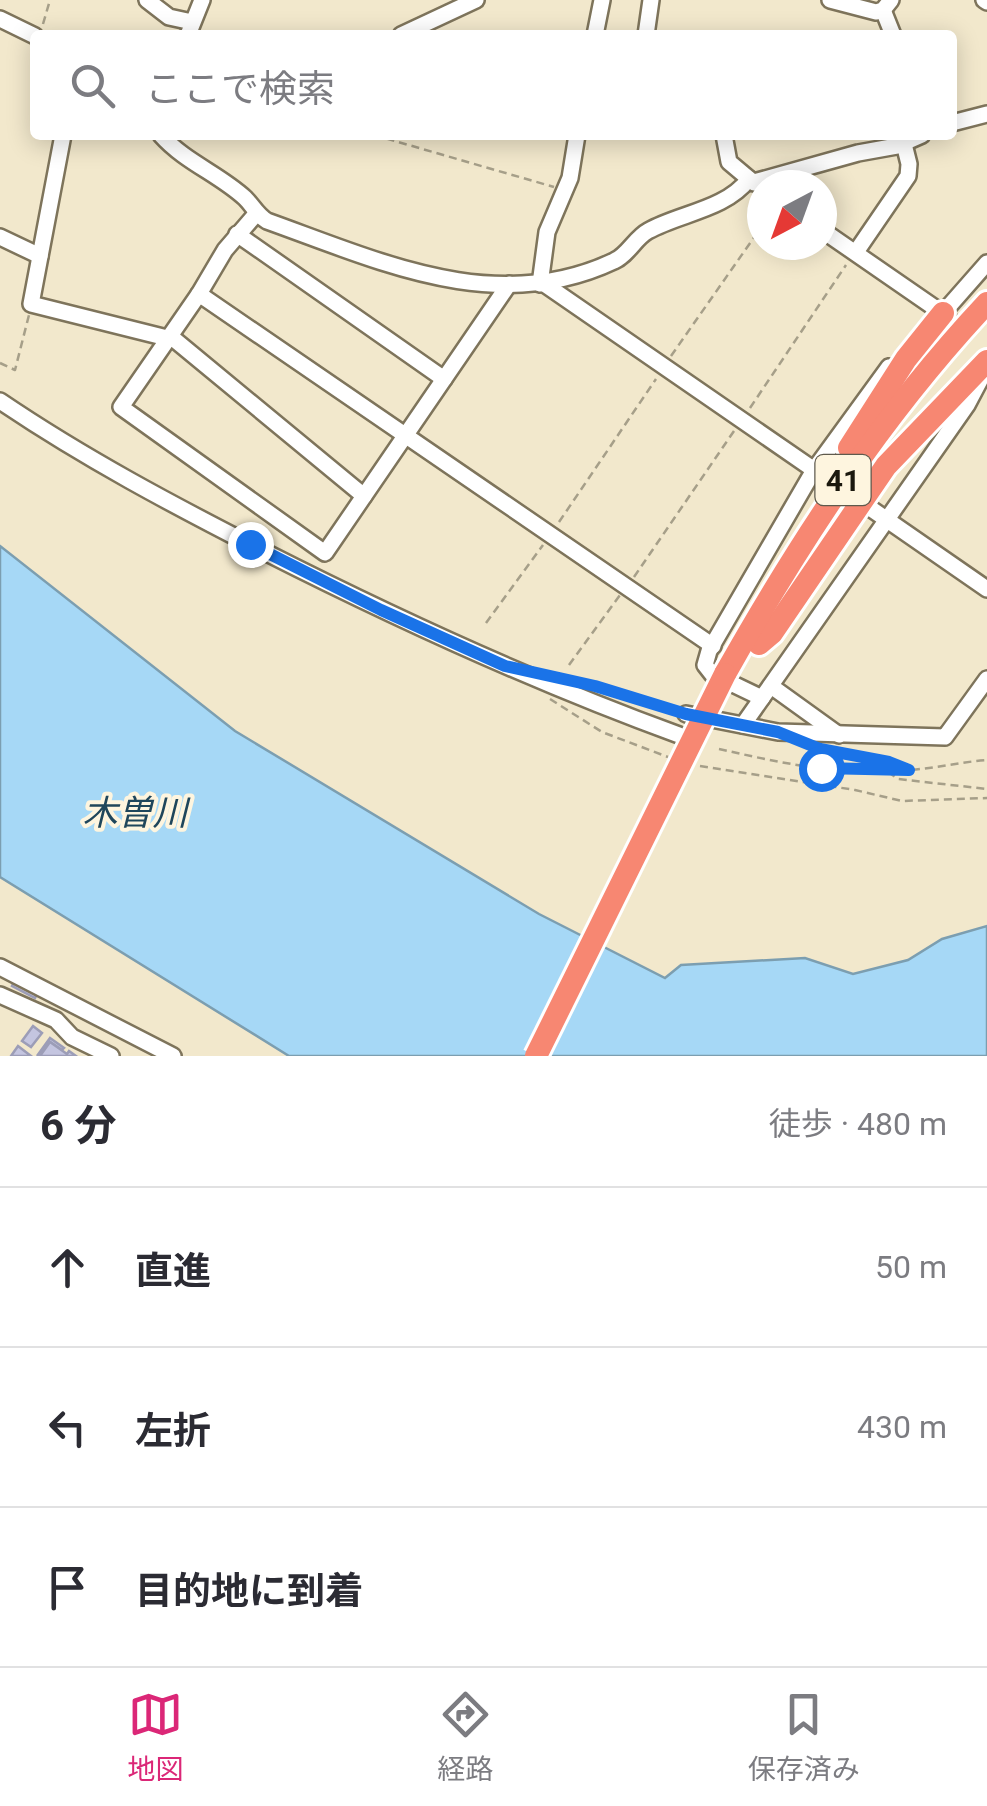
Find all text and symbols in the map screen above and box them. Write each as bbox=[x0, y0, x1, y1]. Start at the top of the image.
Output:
search box bbox=[30, 30, 957, 140]
icon: search bbox=[65, 58, 120, 113]
text: ここで検索 bbox=[145, 67, 335, 111]
north arrow bbox=[747, 170, 837, 260]
road number: 41 bbox=[816, 455, 870, 505]
route end bbox=[228, 522, 274, 568]
route start bbox=[799, 746, 845, 792]
water label: 木曽川 bbox=[82, 793, 191, 834]
text: 6 分 bbox=[40, 1101, 117, 1150]
text: 徒歩 · 480 m bbox=[769, 1105, 947, 1143]
icon: ahead bbox=[40, 1240, 95, 1295]
text: 50 m bbox=[875, 1248, 947, 1286]
text: 直進 bbox=[135, 1249, 211, 1293]
icon: left bbox=[40, 1400, 95, 1455]
text: 430 m bbox=[857, 1408, 947, 1446]
text: 左折 bbox=[135, 1409, 211, 1453]
icon: arrive bbox=[40, 1560, 95, 1615]
text: 目的地に到着 bbox=[135, 1569, 363, 1613]
tab: 地図 bbox=[127, 1687, 183, 1787]
tab: 経路 bbox=[437, 1687, 494, 1787]
tab: 保存済み bbox=[748, 1687, 860, 1787]

